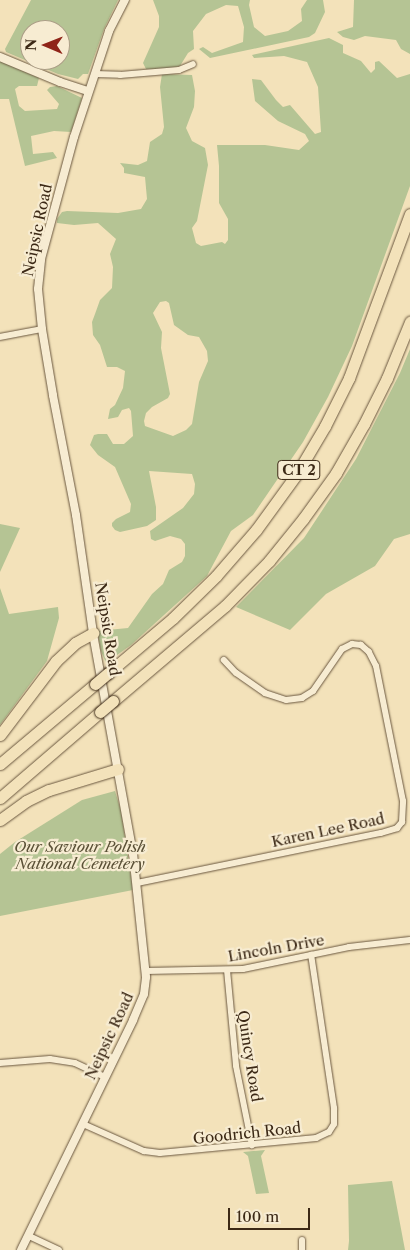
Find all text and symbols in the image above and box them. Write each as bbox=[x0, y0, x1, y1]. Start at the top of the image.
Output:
north arrow bbox=[20, 20, 70, 70]
text: N bbox=[22, 39, 40, 51]
street label: Neipsic Road bbox=[18, 182, 56, 278]
road number: CT 2 bbox=[276, 458, 322, 482]
street label: Neipsic Road bbox=[92, 581, 124, 677]
street label: Karen Lee Road bbox=[270, 809, 386, 851]
park label: Our Saviour Polish National Cemetery bbox=[14, 837, 146, 872]
street label: Lincoln Drive bbox=[226, 931, 326, 965]
street label: Neipsic Road bbox=[81, 989, 137, 1083]
street label: Quincy Road bbox=[234, 1009, 266, 1103]
street label: Goodrich Road bbox=[192, 1118, 302, 1148]
scale bar bbox=[230, 1198, 312, 1230]
text: 100 m bbox=[236, 1207, 279, 1226]

